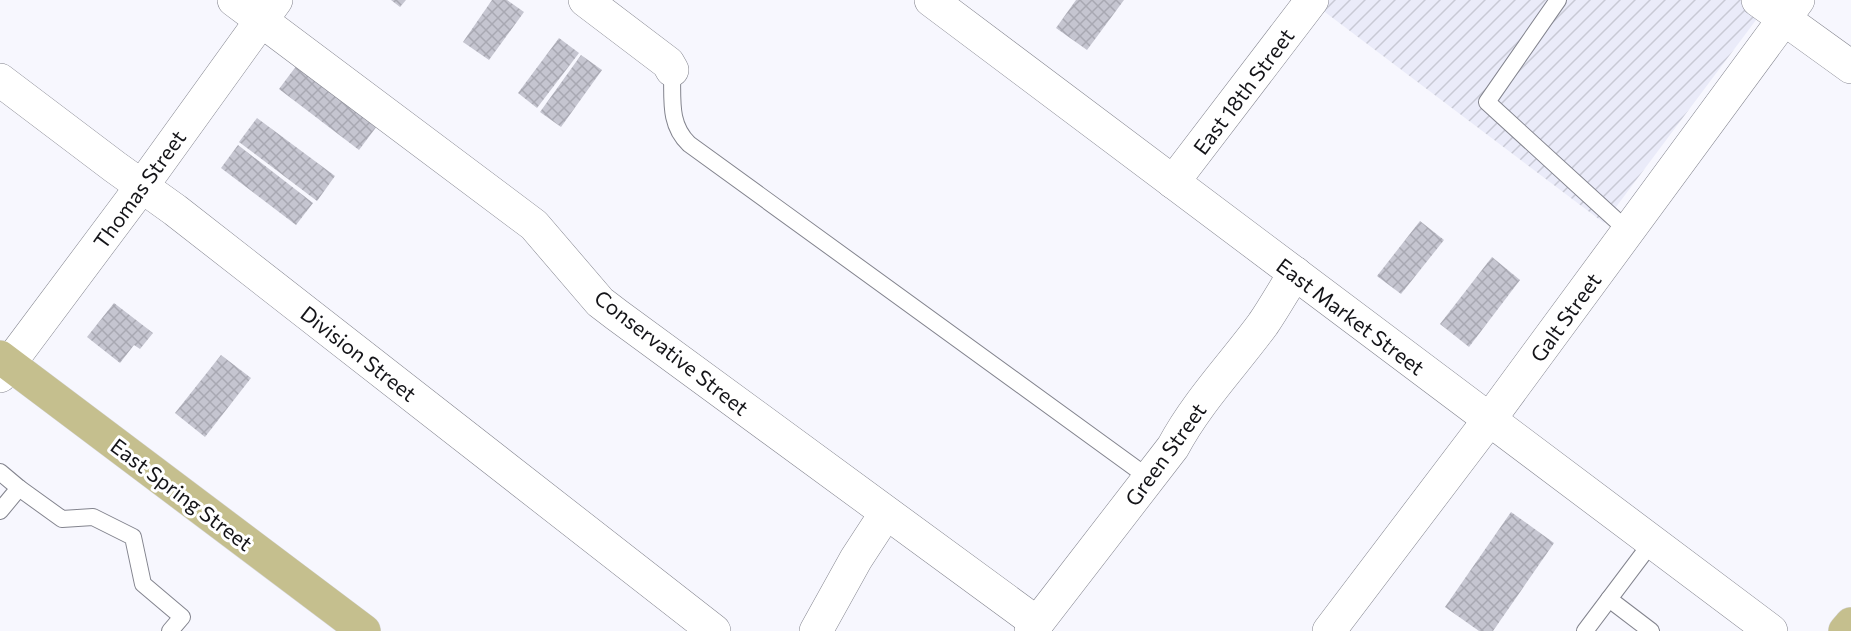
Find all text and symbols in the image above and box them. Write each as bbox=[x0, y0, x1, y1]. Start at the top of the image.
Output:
street label: East 18th Street bbox=[1187, 23, 1299, 159]
street label: Thomas Street bbox=[88, 125, 190, 253]
street label: East Market Street bbox=[1272, 252, 1430, 380]
street label: Galt Street bbox=[1524, 268, 1606, 366]
street label: Conservative Street bbox=[590, 284, 754, 420]
street label: Division Street bbox=[296, 300, 422, 406]
street label: Green Street bbox=[1119, 398, 1211, 510]
street label: East Spring Street bbox=[106, 433, 258, 555]

